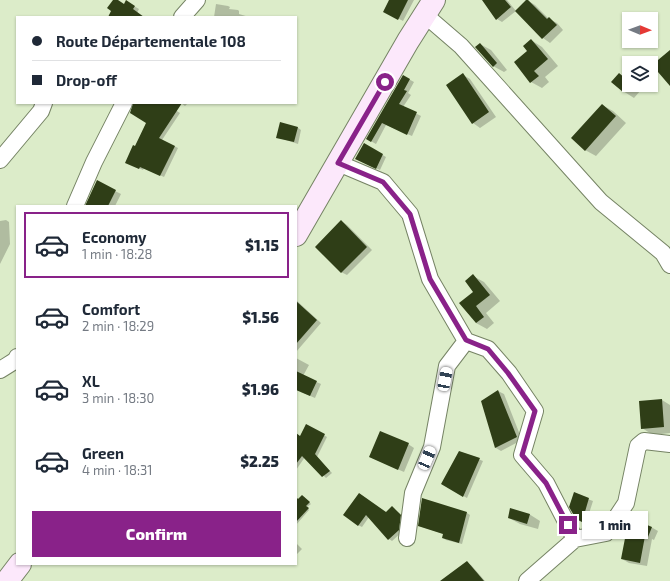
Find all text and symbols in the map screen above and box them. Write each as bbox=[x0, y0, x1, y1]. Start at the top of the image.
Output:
north arrow bbox=[622, 12, 658, 48]
map controls bbox=[622, 12, 658, 92]
text: Route Départementale 108 bbox=[56, 32, 246, 50]
button: layers bbox=[622, 56, 658, 92]
text: Drop-off bbox=[56, 71, 117, 89]
route start bbox=[376, 73, 394, 91]
icon: car bbox=[34, 227, 70, 263]
text: Economy bbox=[82, 228, 147, 246]
text: $1.15 bbox=[245, 236, 279, 254]
text: 1 min · 18:28 bbox=[82, 246, 152, 262]
icon: car bbox=[34, 299, 70, 335]
text: Comfort bbox=[82, 300, 140, 318]
text: $1.56 bbox=[242, 308, 279, 326]
text: 2 min · 18:29 bbox=[82, 318, 154, 334]
car bbox=[437, 366, 453, 392]
icon: car bbox=[34, 371, 70, 407]
text: XL bbox=[82, 372, 100, 390]
text: $1.96 bbox=[242, 380, 279, 398]
text: 3 min · 18:30 bbox=[82, 390, 154, 406]
icon: car bbox=[34, 443, 70, 479]
text: Green bbox=[82, 444, 124, 462]
car bbox=[417, 445, 437, 471]
text: $2.25 bbox=[240, 452, 279, 470]
text: 4 min · 18:31 bbox=[82, 462, 152, 478]
button: Confirm bbox=[32, 511, 281, 557]
callout: 1 min bbox=[582, 511, 648, 539]
route end bbox=[559, 516, 577, 534]
text: 1 min bbox=[599, 517, 631, 533]

